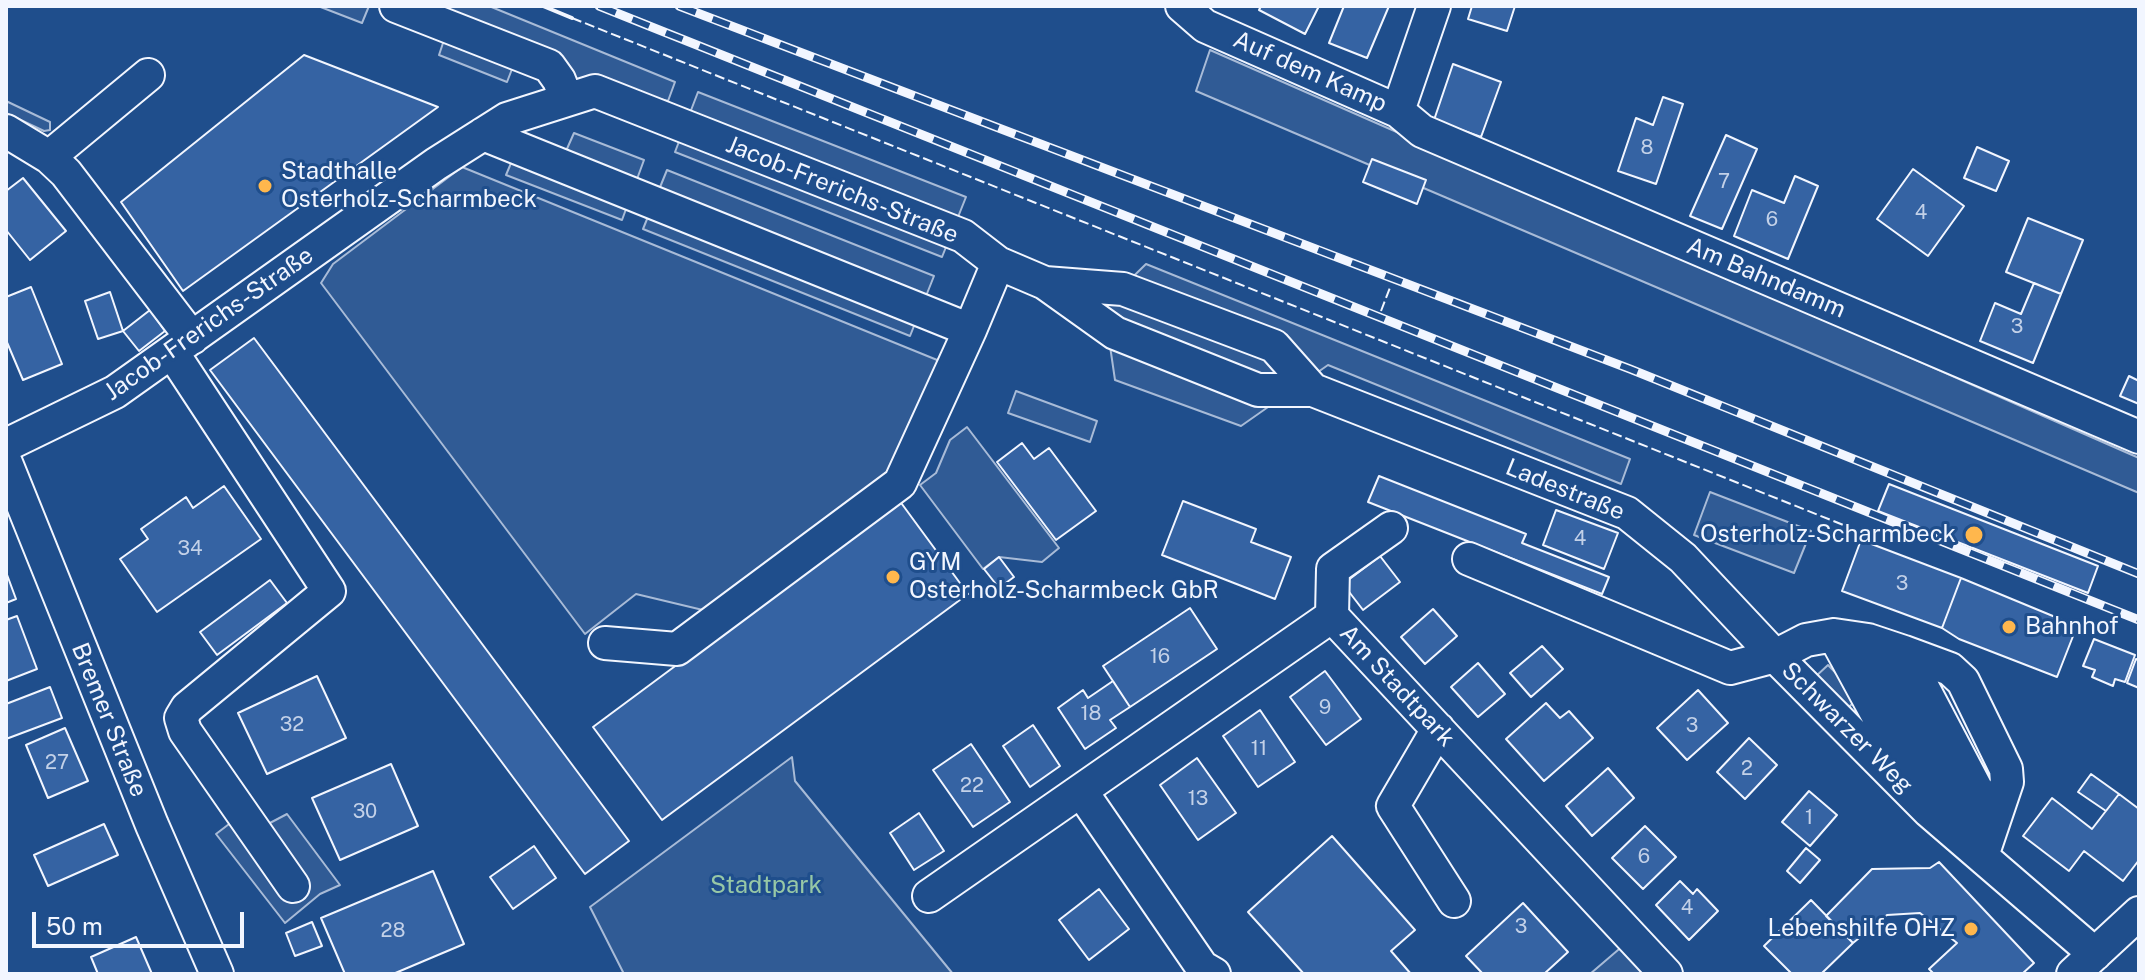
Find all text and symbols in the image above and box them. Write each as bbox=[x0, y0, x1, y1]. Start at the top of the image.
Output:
street label: Auf dem Kamp bbox=[1229, 25, 1391, 119]
street label: Jacob-Frerichs-Straße bbox=[722, 130, 962, 250]
house number: 8 bbox=[1641, 136, 1653, 160]
place label: Stadthalle Osterholz-Scharmbeck bbox=[281, 158, 537, 214]
house number: 7 bbox=[1718, 170, 1730, 194]
marker: Stadthalle Osterholz-Scharmbeck bbox=[256, 177, 274, 195]
house number: 4 bbox=[1915, 201, 1927, 225]
house number: 6 bbox=[1766, 208, 1778, 232]
street label: Am Bahndamm bbox=[1682, 232, 1850, 324]
street label: Jacob-Frerichs-Straße bbox=[99, 241, 319, 407]
house number: 3 bbox=[2011, 315, 2023, 339]
street label: Ladestraße bbox=[1501, 453, 1629, 527]
place label: Osterholz-Scharmbeck bbox=[1700, 521, 1956, 549]
marker: Osterholz-Scharmbeck bbox=[1963, 524, 1985, 546]
house number: 4 bbox=[1574, 527, 1586, 551]
house number: 34 bbox=[177, 537, 203, 561]
place label: GYM Osterholz-Scharmbeck GbR bbox=[909, 549, 1219, 605]
marker: GYM Osterholz-Scharmbeck GbR bbox=[884, 568, 902, 586]
house number: 3 bbox=[1896, 572, 1908, 596]
place label: Bahnhof bbox=[2025, 613, 2118, 641]
marker: Bahnhof bbox=[2000, 618, 2018, 636]
street label: Am Stadtpark bbox=[1333, 619, 1461, 753]
street label: Bremer Straße bbox=[65, 639, 153, 801]
house number: 16 bbox=[1150, 645, 1170, 669]
street label: Schwarzer Weg bbox=[1775, 656, 1919, 800]
house number: 9 bbox=[1319, 696, 1331, 720]
house number: 18 bbox=[1080, 702, 1102, 726]
house number: 32 bbox=[280, 713, 304, 737]
house number: 3 bbox=[1686, 714, 1698, 738]
house number: 11 bbox=[1251, 737, 1267, 761]
house number: 27 bbox=[45, 751, 69, 775]
house number: 2 bbox=[1741, 757, 1753, 781]
house number: 22 bbox=[960, 774, 984, 798]
house number: 13 bbox=[1188, 787, 1208, 811]
house number: 30 bbox=[353, 800, 377, 824]
house number: 1 bbox=[1805, 806, 1813, 830]
house number: 6 bbox=[1638, 845, 1650, 869]
park label: Stadtpark bbox=[710, 872, 822, 900]
scale bar bbox=[36, 896, 248, 946]
house number: 4 bbox=[1681, 896, 1693, 920]
text: 50 m bbox=[46, 912, 103, 940]
house number: 3 bbox=[1515, 915, 1527, 939]
place label: Lebenshilfe OHZ bbox=[1768, 915, 1955, 943]
house number: 28 bbox=[381, 919, 405, 943]
marker: Lebenshilfe OHZ bbox=[1962, 920, 1980, 938]

